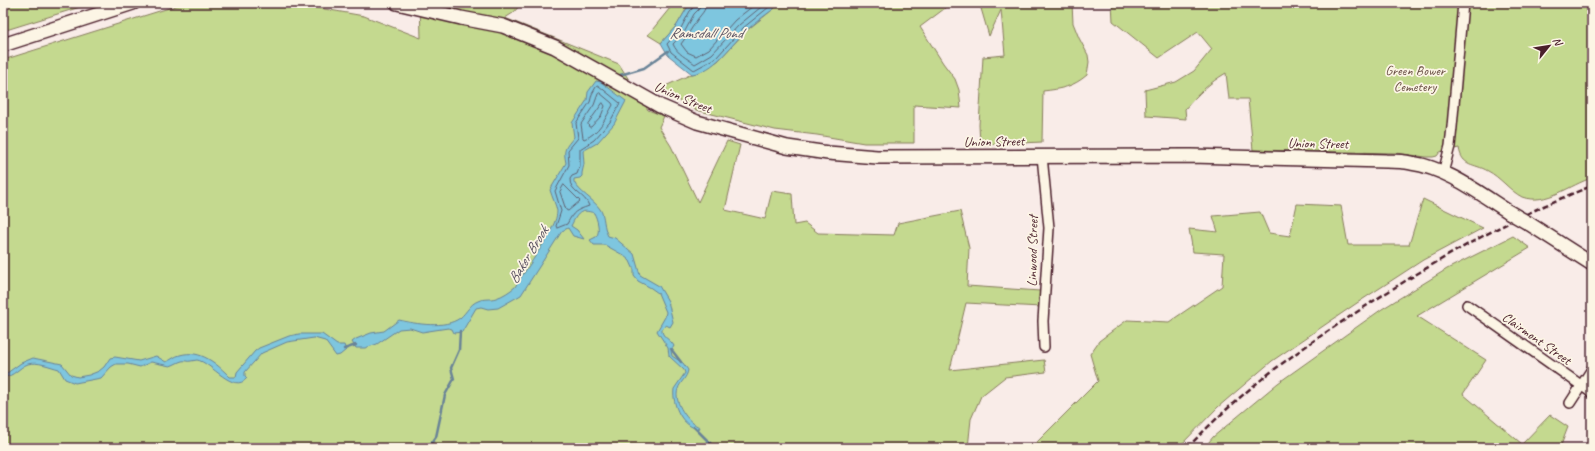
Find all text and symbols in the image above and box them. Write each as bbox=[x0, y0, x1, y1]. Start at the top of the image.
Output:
water label: Ramsdall Pond bbox=[669, 24, 748, 43]
north arrow bbox=[1529, 26, 1569, 66]
text: N bbox=[1550, 35, 1567, 49]
park label: Green Bower Cemetery bbox=[1385, 62, 1447, 95]
street label: Union Street bbox=[652, 78, 715, 118]
street label: Union Street bbox=[964, 132, 1026, 151]
street label: Union Street bbox=[1288, 134, 1350, 153]
street label: Linwood Street bbox=[1023, 213, 1042, 287]
water label: Baker Brook bbox=[504, 221, 554, 287]
street label: Clairmont Street bbox=[1499, 308, 1576, 369]

